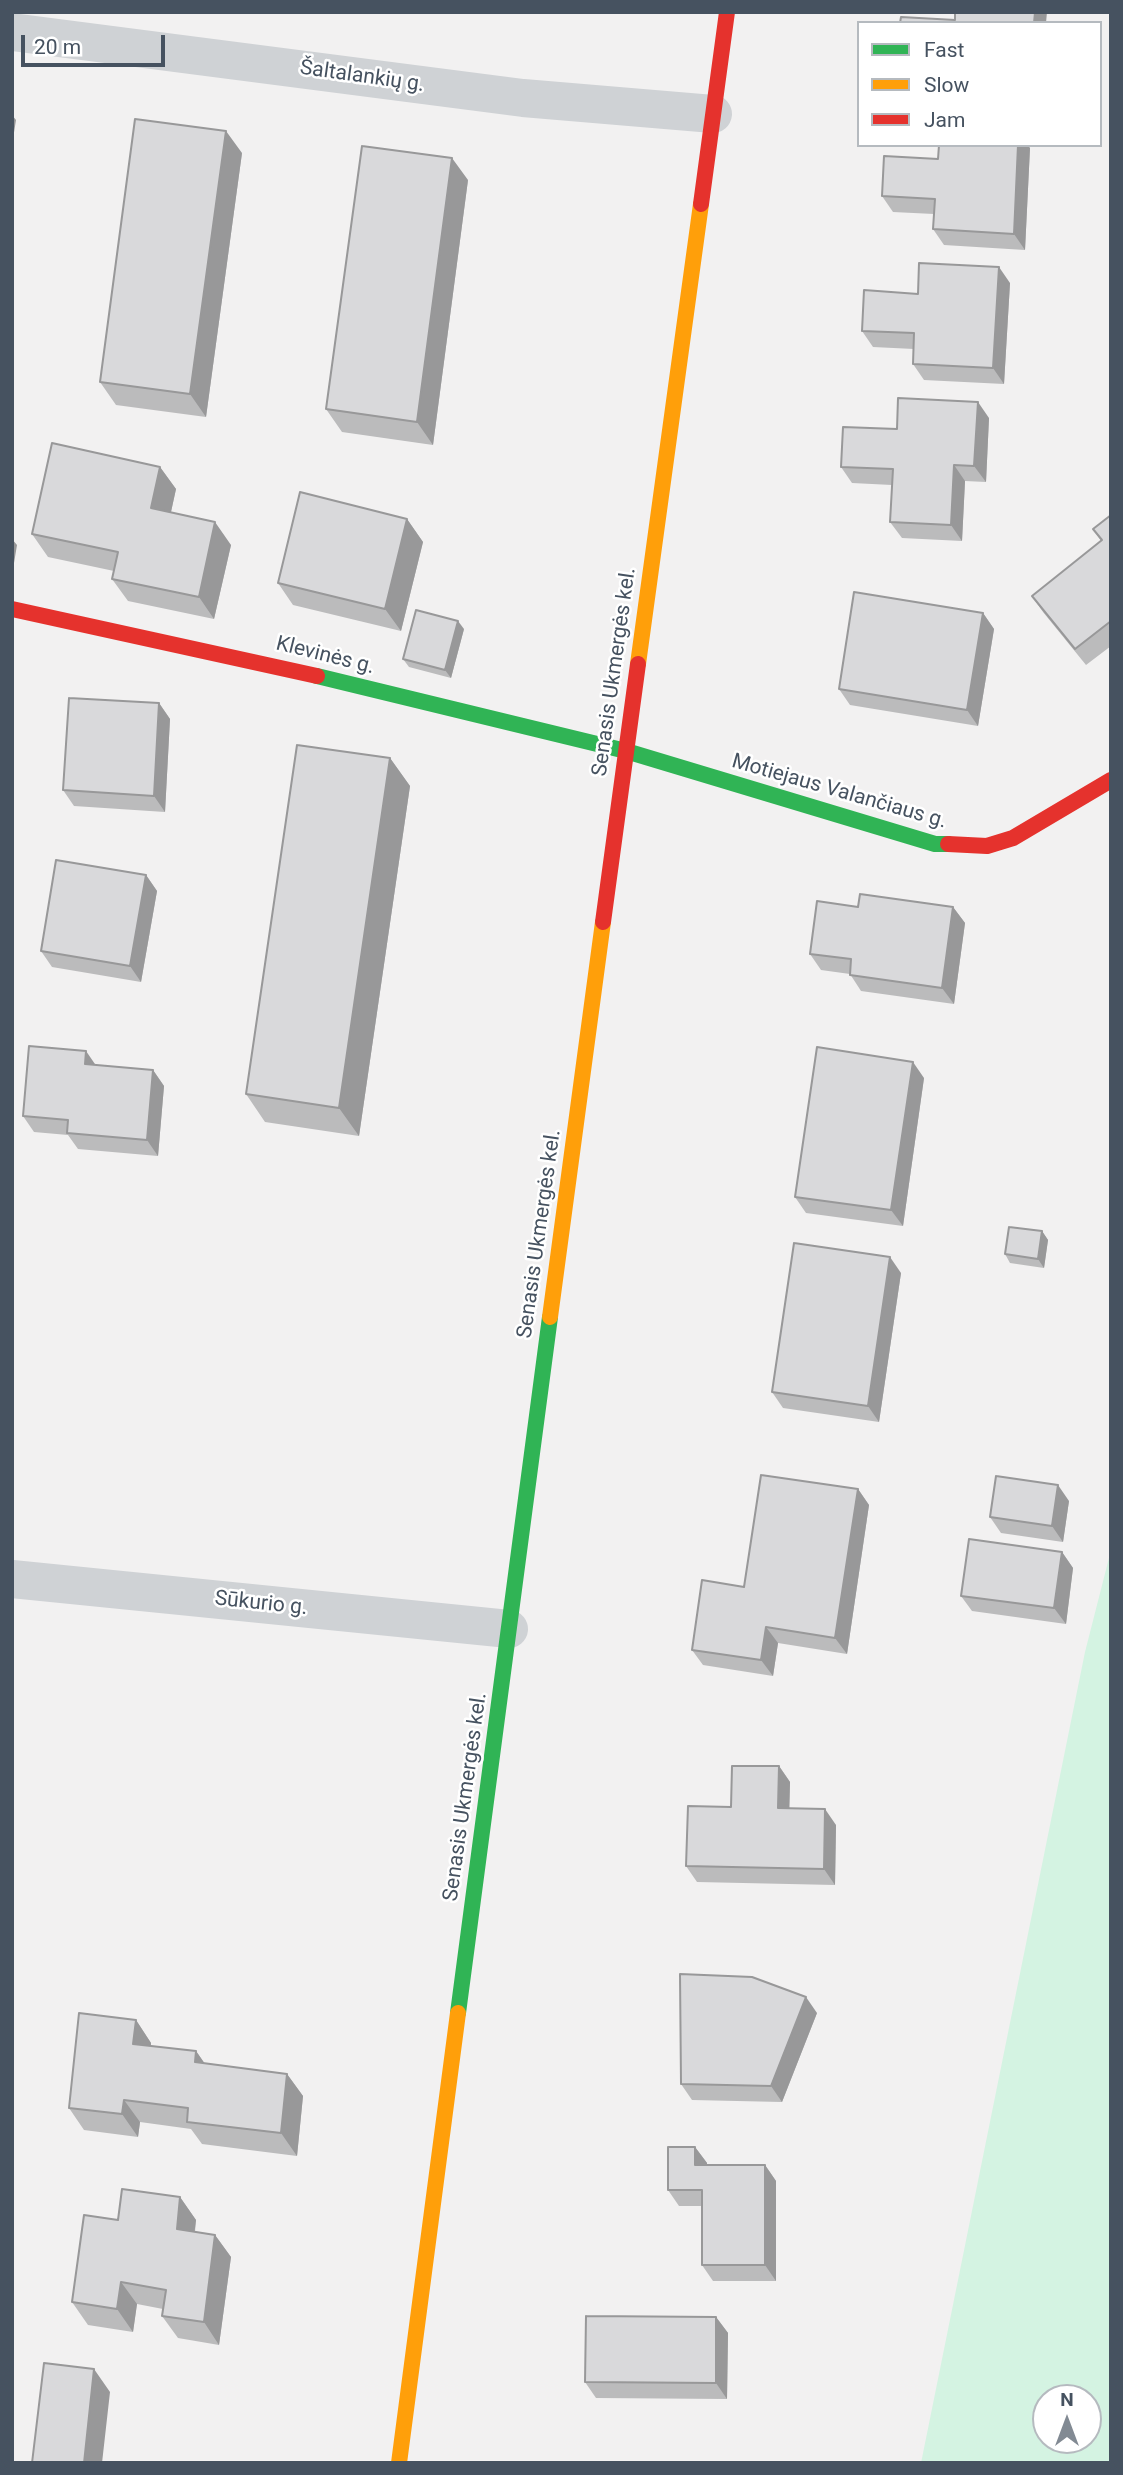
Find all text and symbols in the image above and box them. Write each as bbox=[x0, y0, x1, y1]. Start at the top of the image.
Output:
scale bar bbox=[24, 21, 168, 65]
legend bbox=[857, 21, 1102, 147]
text: 20 m bbox=[34, 35, 81, 59]
text: Fast bbox=[924, 38, 964, 62]
street label: Šaltalankių g. bbox=[298, 56, 426, 98]
text: Slow bbox=[924, 73, 969, 97]
text: Jam bbox=[924, 108, 965, 132]
street label: Senasis Ukmergės kel. bbox=[588, 566, 642, 778]
street label: Klevinės g. bbox=[273, 632, 377, 680]
street label: Motiejaus Valančiaus g. bbox=[729, 749, 949, 835]
street label: Senasis Ukmergės kel. bbox=[513, 1128, 567, 1340]
street label: Sūkurio g. bbox=[213, 1587, 309, 1621]
street label: Senasis Ukmergės kel. bbox=[439, 1691, 493, 1903]
north arrow bbox=[1032, 2384, 1102, 2454]
text: N bbox=[1060, 2388, 1074, 2411]

